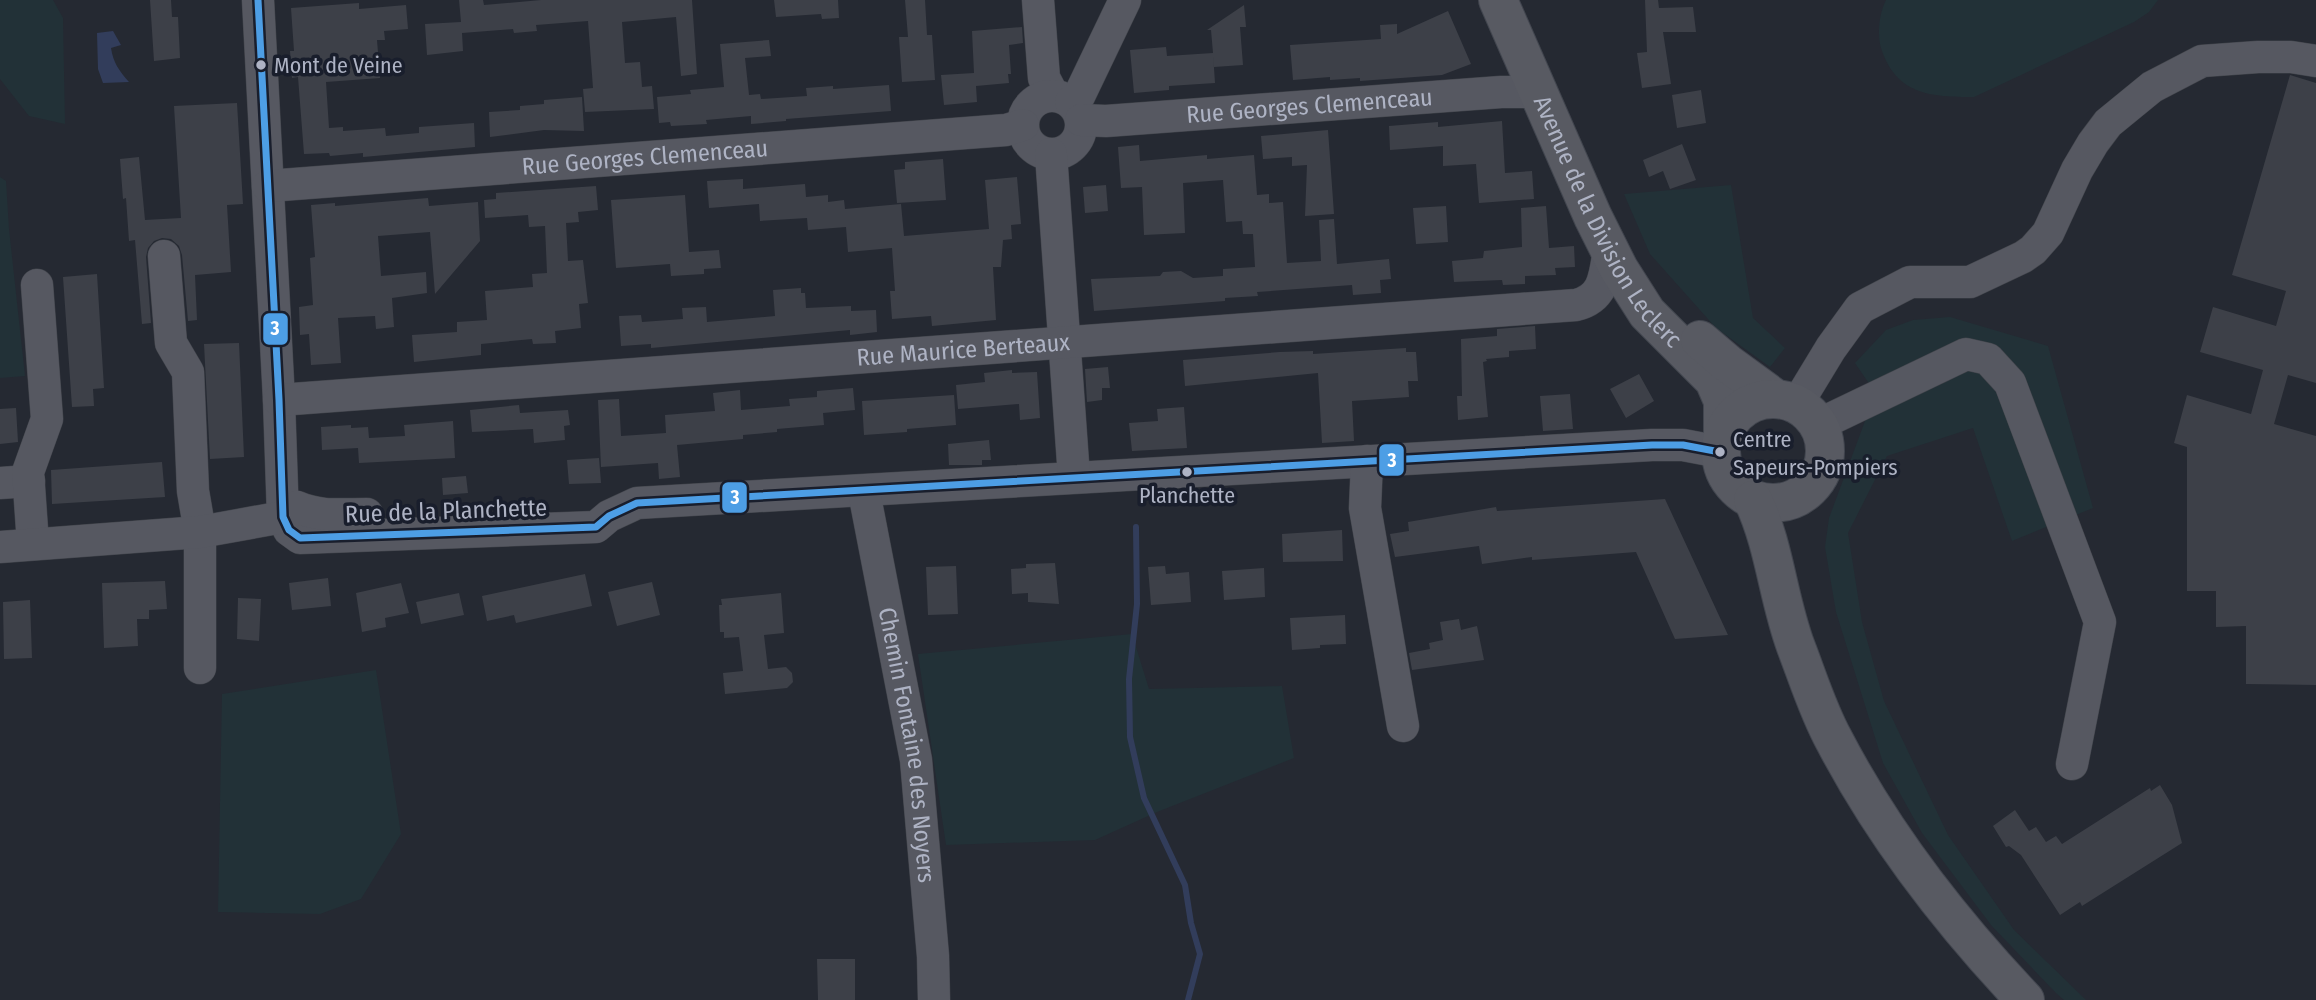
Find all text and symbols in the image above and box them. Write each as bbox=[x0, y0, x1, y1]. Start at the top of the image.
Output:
place label: Mont de Veine bbox=[274, 52, 403, 79]
marker: Mont de Veine bbox=[254, 58, 268, 72]
street label: Rue Georges Clemenceau bbox=[1185, 83, 1434, 129]
street label: Avenue de la Division Leclerc bbox=[1528, 91, 1687, 353]
street label: Rue Georges Clemenceau bbox=[521, 134, 769, 181]
line badge: 3 bbox=[262, 312, 289, 346]
text: 3 bbox=[270, 317, 280, 340]
street label: Rue Maurice Berteaux bbox=[856, 328, 1071, 372]
place label: Centre Sapeurs-Pompiers bbox=[1733, 426, 1898, 481]
line badge: 3 bbox=[1378, 443, 1405, 477]
marker: Centre Sapeurs-Pompiers bbox=[1713, 445, 1727, 459]
text: 3 bbox=[1387, 449, 1397, 472]
marker: Planchette bbox=[1180, 465, 1194, 479]
line badge: 3 bbox=[721, 481, 748, 514]
place label: Planchette bbox=[1139, 482, 1235, 509]
text: 3 bbox=[730, 486, 740, 509]
street label: Rue de la Planchette bbox=[345, 493, 547, 529]
street label: Chemin Fontaine des Noyers bbox=[873, 605, 941, 884]

